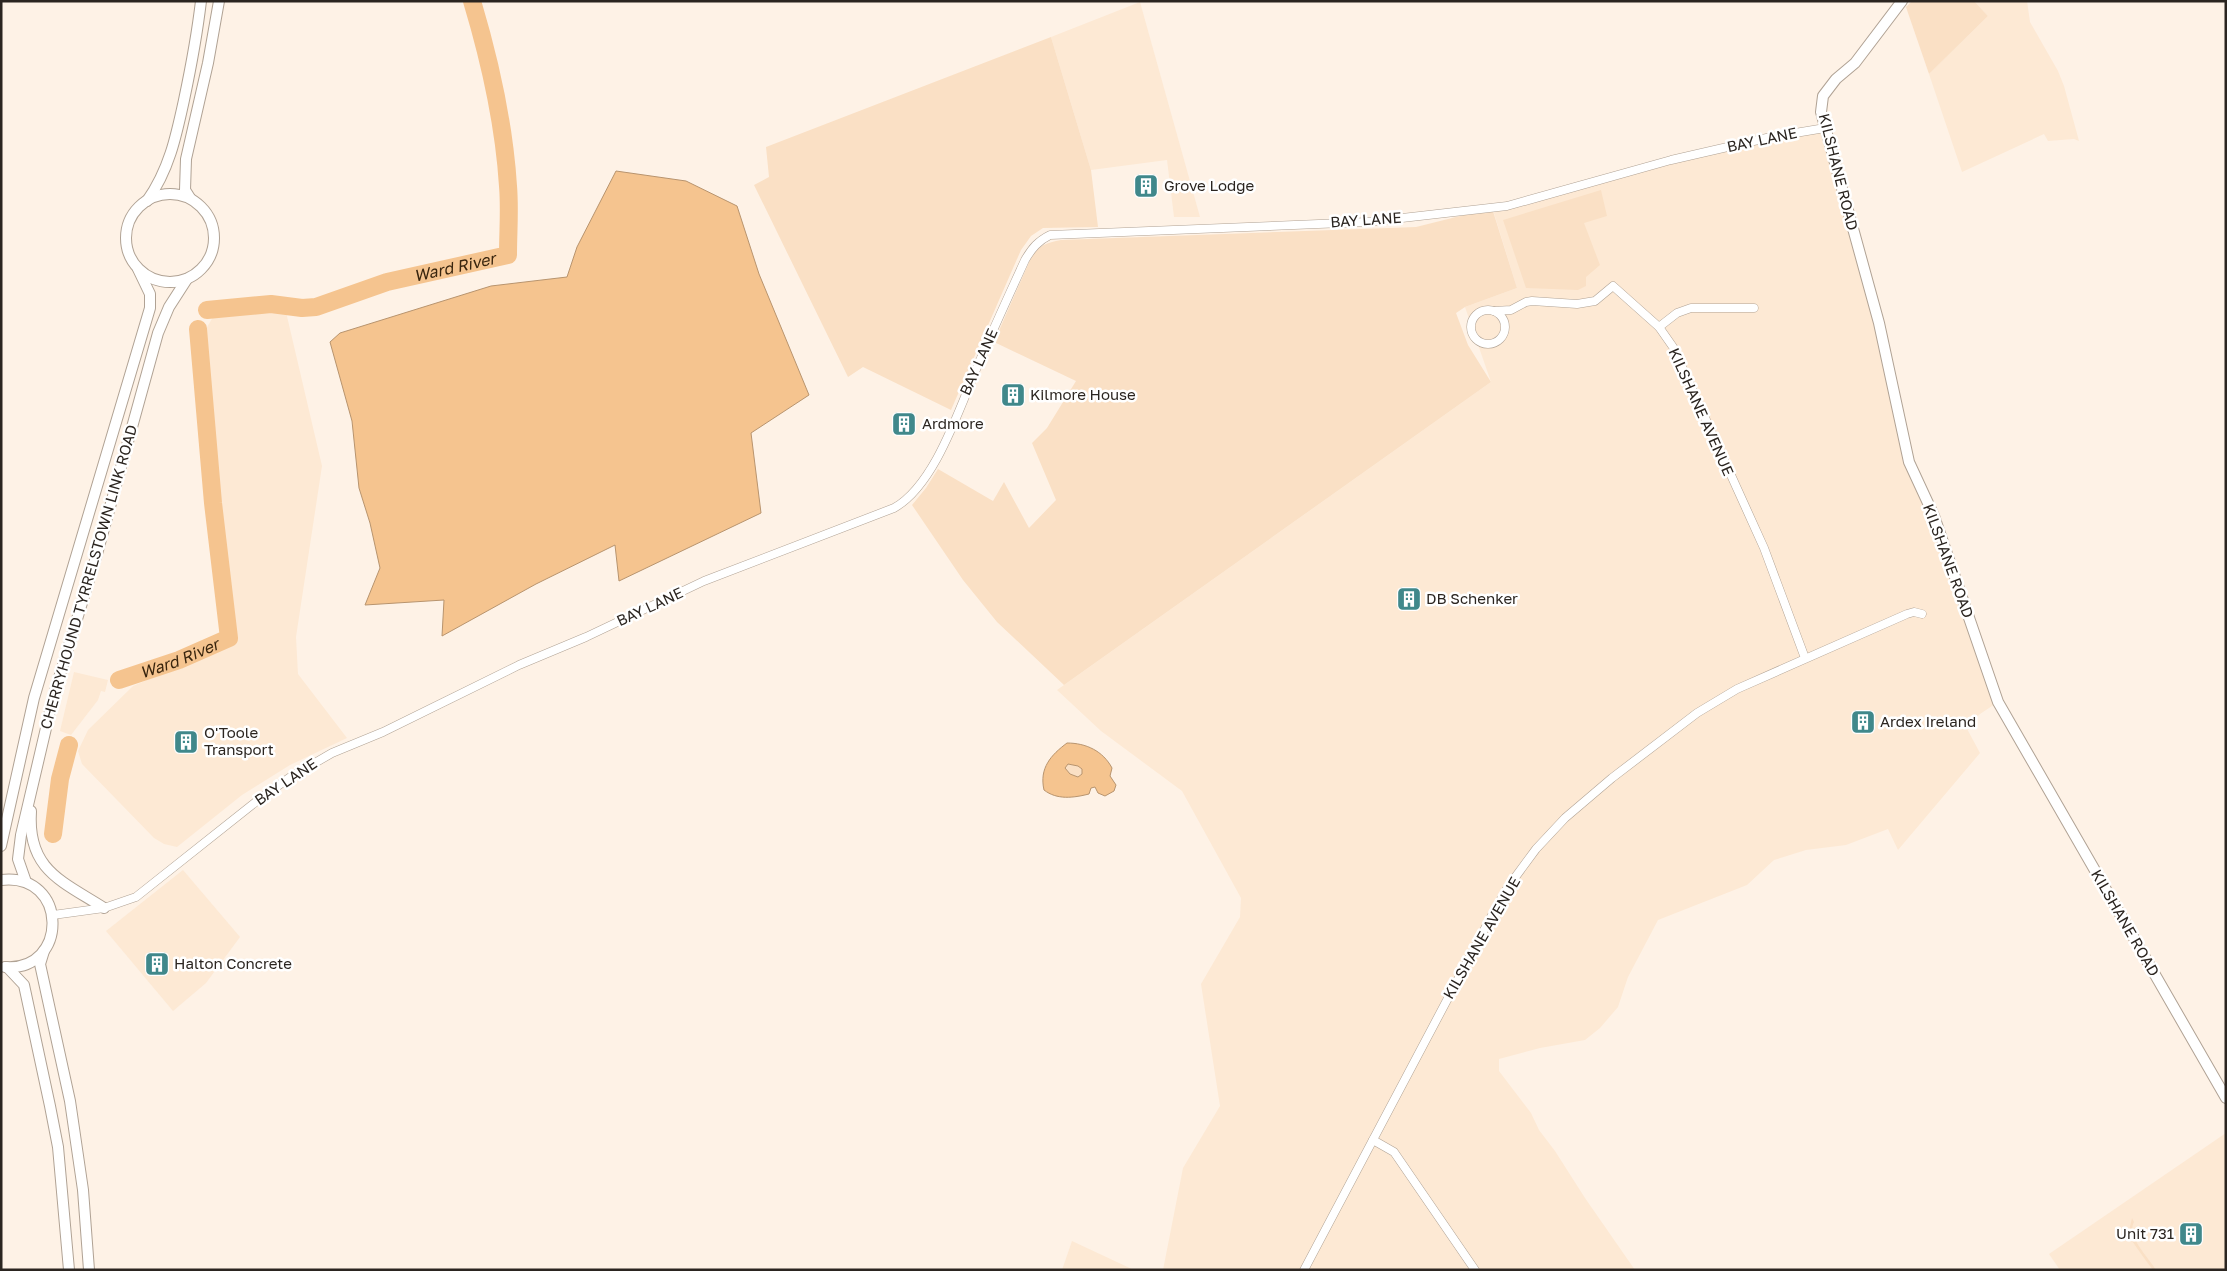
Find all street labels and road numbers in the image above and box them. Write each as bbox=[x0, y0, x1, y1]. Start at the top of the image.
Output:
street label: KILSHANE ROAD bbox=[1816, 111, 1862, 232]
street label: BAY LANE bbox=[1725, 123, 1799, 155]
street label: BAY LANE bbox=[1330, 208, 1402, 230]
street label: BAY LANE bbox=[955, 325, 1001, 398]
street label: KILSHANE AVENUE bbox=[1666, 345, 1738, 478]
street label: CHERRYHOUND TYRRELSTOWN LINK ROAD bbox=[36, 422, 140, 731]
street label: KILSHANE ROAD bbox=[1920, 501, 1978, 620]
street label: BAY LANE bbox=[613, 583, 686, 629]
street label: BAY LANE bbox=[251, 754, 320, 809]
street label: KILSHANE ROAD bbox=[2088, 866, 2164, 979]
street label: KILSHANE AVENUE bbox=[1439, 873, 1523, 1002]

